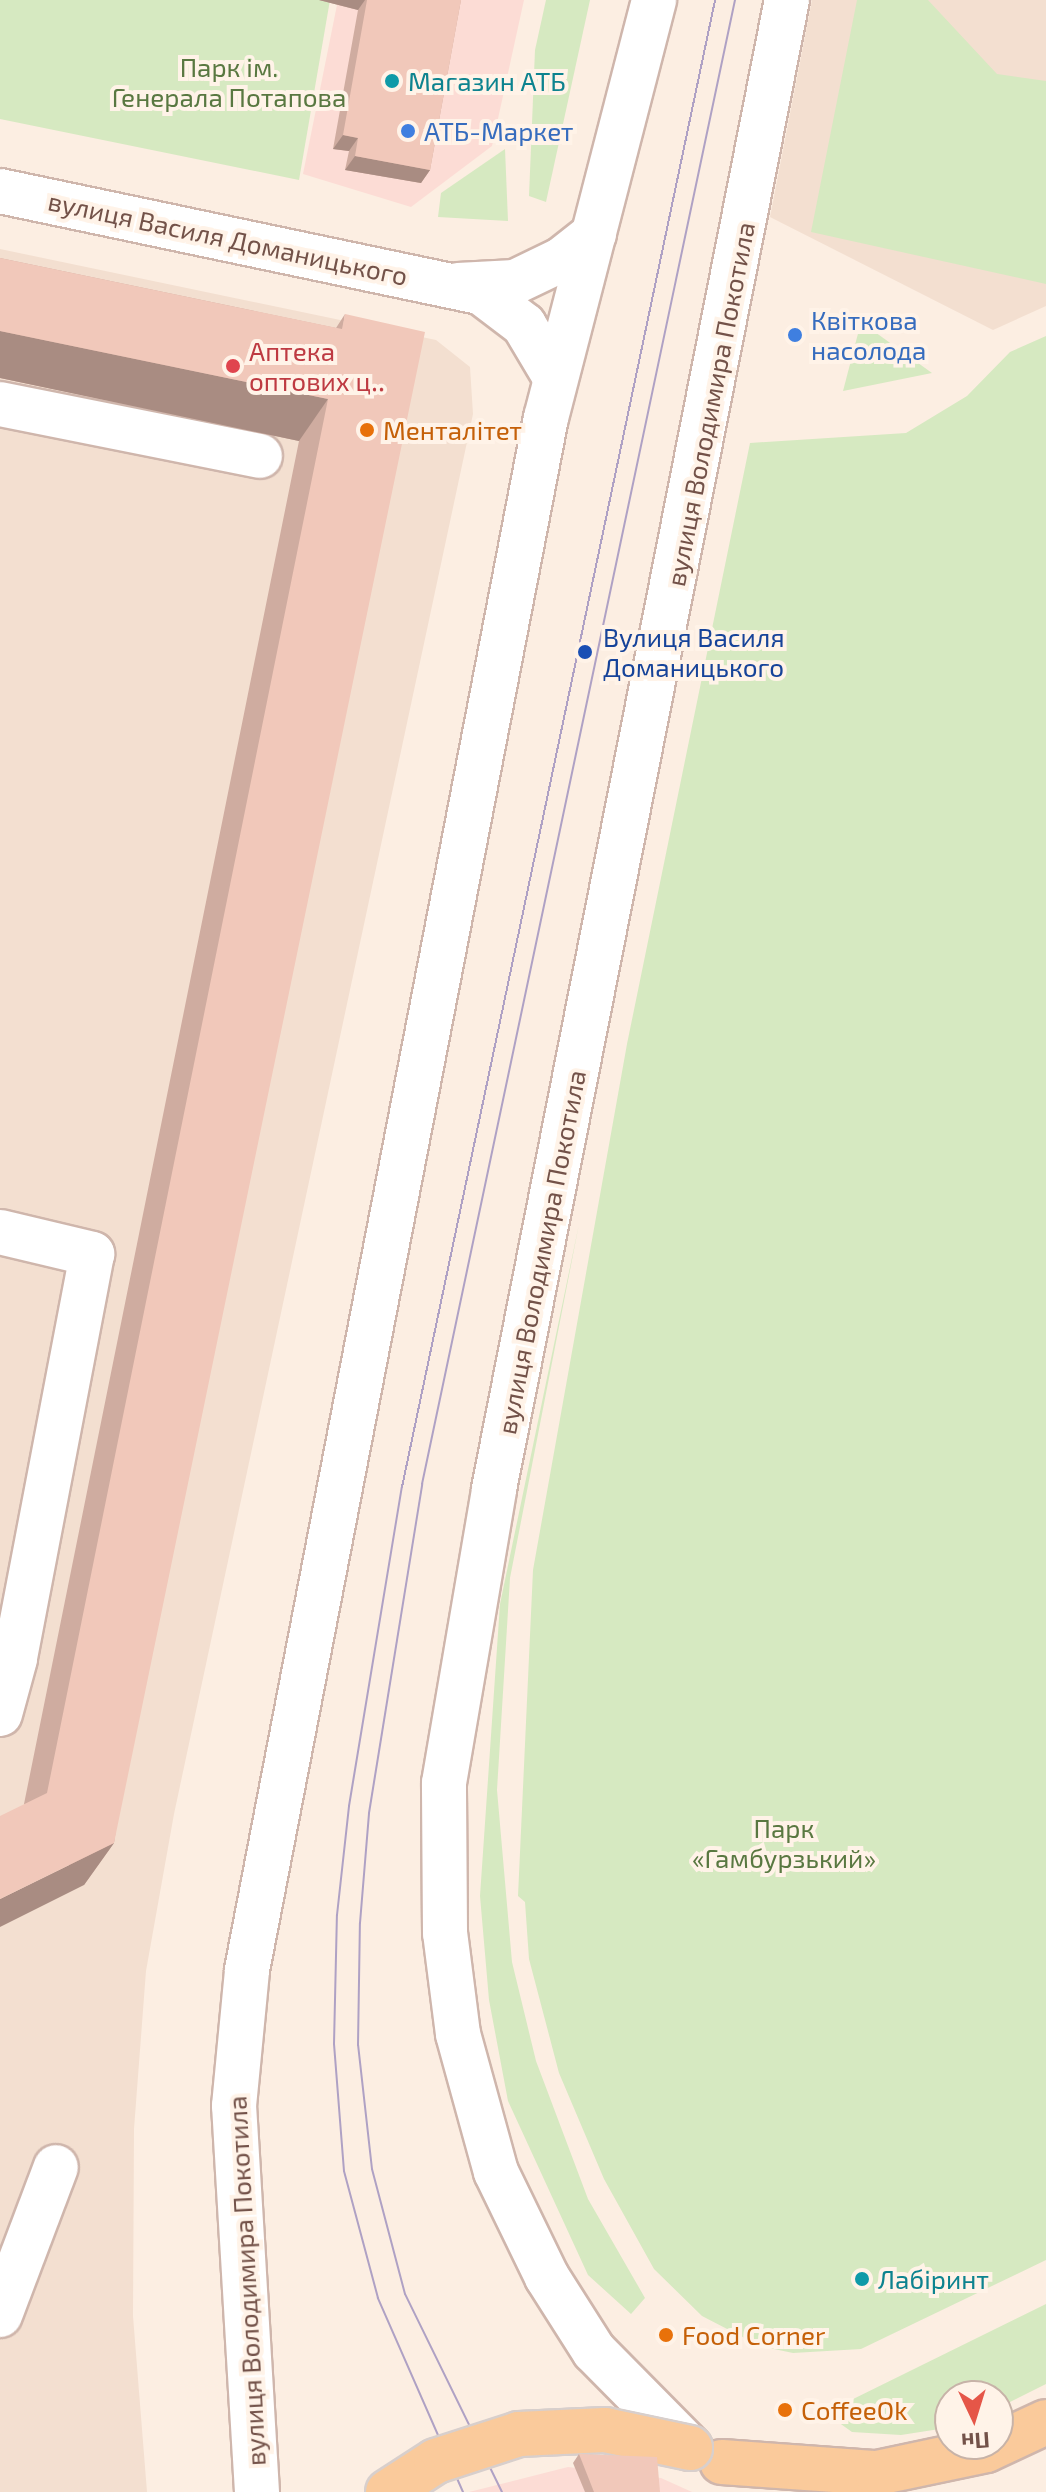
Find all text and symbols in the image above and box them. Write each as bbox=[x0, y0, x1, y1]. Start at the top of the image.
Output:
park label: Парк ім. Генерала Потапова bbox=[112, 51, 346, 112]
place label: Магазин АТБ bbox=[408, 65, 566, 97]
marker: Магазин АТБ bbox=[383, 72, 401, 90]
place label: АТБ-Маркет bbox=[424, 115, 573, 147]
marker: АТБ-Маркет bbox=[399, 122, 417, 140]
street label: вулиця Василя Доманицького bbox=[45, 185, 411, 291]
street label: вулиця Володимира Покотила bbox=[659, 219, 761, 589]
place label: Квіткова насолода bbox=[811, 304, 926, 366]
marker: Квіткова насолода bbox=[786, 326, 804, 344]
place label: Аптека оптових ц‥ bbox=[249, 335, 385, 396]
marker: Аптека оптових ц‥ bbox=[224, 357, 242, 375]
place label: Менталітет bbox=[383, 414, 522, 446]
marker: Менталітет bbox=[358, 421, 376, 439]
place label: Вулиця Василя Доманицького bbox=[603, 621, 785, 682]
marker: Вулиця Василя Доманицького bbox=[574, 641, 596, 663]
street label: вулиця Володимира Покотила bbox=[490, 1067, 592, 1437]
park label: Парк «Гамбурзький» bbox=[692, 1812, 876, 1874]
street label: вулиця Володимира Покотила bbox=[221, 2095, 271, 2467]
place label: Лабіринт bbox=[878, 2263, 989, 2295]
marker: Лабіринт bbox=[853, 2270, 871, 2288]
place label: Food Corner bbox=[682, 2319, 825, 2351]
marker: Food Corner bbox=[657, 2326, 675, 2344]
north arrow bbox=[934, 2380, 1014, 2460]
place label: CoffeeOk bbox=[801, 2394, 907, 2426]
marker: CoffeeOk bbox=[776, 2401, 794, 2419]
text: Пн bbox=[960, 2428, 991, 2456]

